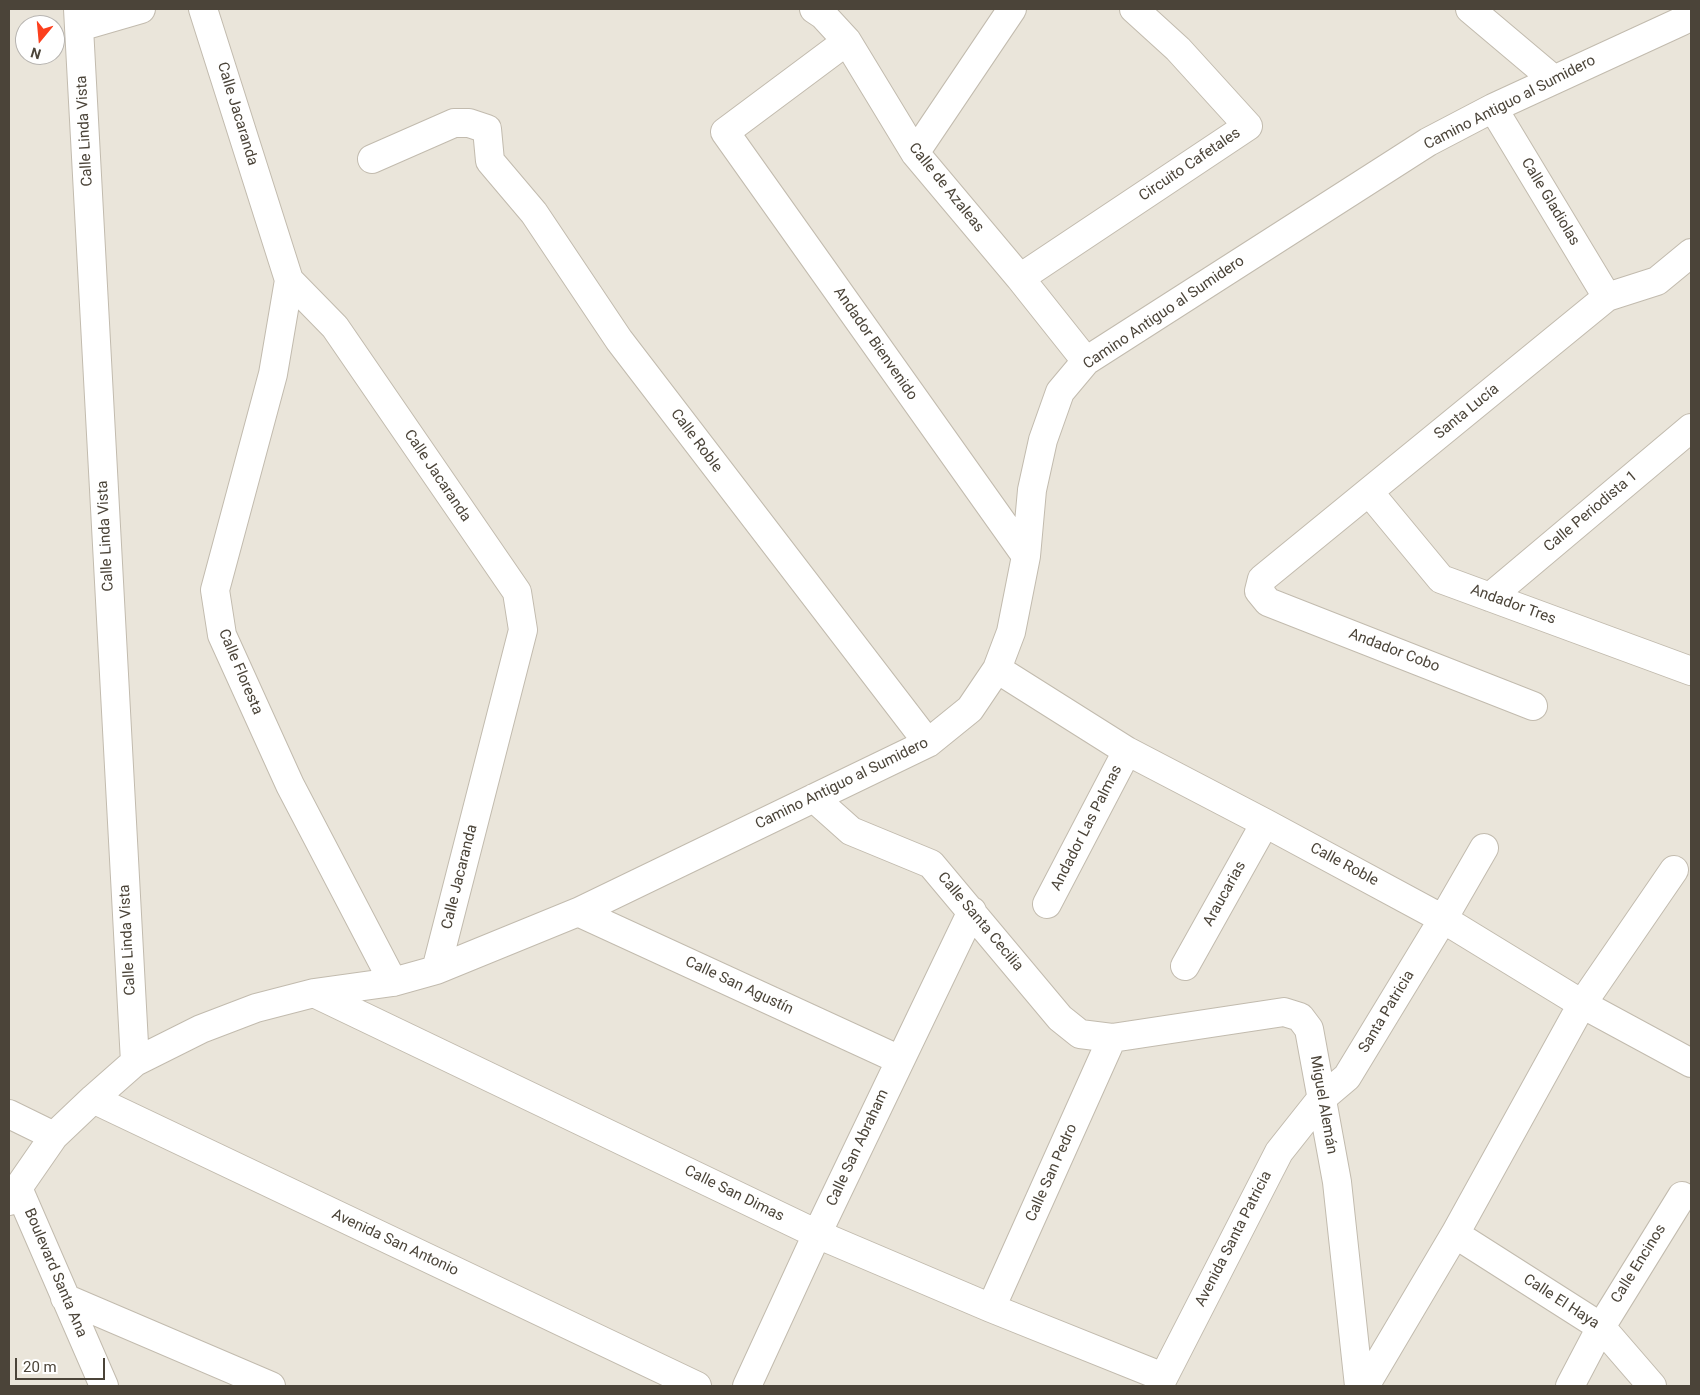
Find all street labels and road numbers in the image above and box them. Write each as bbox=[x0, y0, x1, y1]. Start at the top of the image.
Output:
street label: Camino Antiguo al Sumidero bbox=[1421, 52, 1599, 154]
street label: Calle Jacaranda bbox=[213, 60, 261, 168]
street label: Calle Linda Vista bbox=[73, 75, 97, 187]
street label: Circuito Cafetales bbox=[1136, 124, 1244, 206]
street label: Calle de Azaleas bbox=[904, 140, 988, 236]
street label: Calle Gladiolas bbox=[1517, 155, 1583, 249]
street label: Camino Antiguo al Sumidero bbox=[1080, 252, 1248, 374]
street label: Andador Bienvenido bbox=[829, 284, 921, 404]
street label: Santa Lucía bbox=[1431, 380, 1503, 444]
street label: Calle Roble bbox=[666, 406, 726, 476]
street label: Calle Jacaranda bbox=[400, 427, 474, 525]
street label: Calle Periodista 1 bbox=[1541, 468, 1641, 556]
street label: Calle Linda Vista bbox=[94, 480, 118, 592]
street label: Andador Tres bbox=[1468, 581, 1558, 629]
street label: Andador Cobo bbox=[1346, 625, 1442, 677]
street label: Calle Floresta bbox=[214, 627, 266, 717]
street label: Camino Antiguo al Sumidero bbox=[753, 734, 931, 834]
street label: Andador Las Palmas bbox=[1048, 762, 1126, 894]
street label: Calle Jacaranda bbox=[438, 823, 482, 931]
street label: Calle Roble bbox=[1307, 840, 1381, 890]
street label: Araucarias bbox=[1200, 858, 1250, 930]
street label: Calle Santa Cecilia bbox=[933, 869, 1027, 975]
street label: Calle Linda Vista bbox=[116, 884, 140, 996]
street label: Calle San Agustín bbox=[682, 953, 796, 1019]
street label: Santa Patricia bbox=[1355, 968, 1419, 1056]
street label: Miguel Alemán bbox=[1305, 1054, 1341, 1156]
street label: Calle San Abraham bbox=[823, 1087, 893, 1209]
street label: Calle San Pedro bbox=[1022, 1121, 1082, 1225]
street label: Calle San Dimas bbox=[681, 1162, 787, 1226]
street label: Avenida Santa Patricia bbox=[1192, 1168, 1276, 1310]
street label: Boulevard Santa Ana bbox=[20, 1206, 90, 1340]
street label: Avenida San Antonio bbox=[329, 1206, 461, 1280]
street label: Calle Encinos bbox=[1608, 1221, 1670, 1307]
street label: Calle El Haya bbox=[1520, 1271, 1602, 1333]

